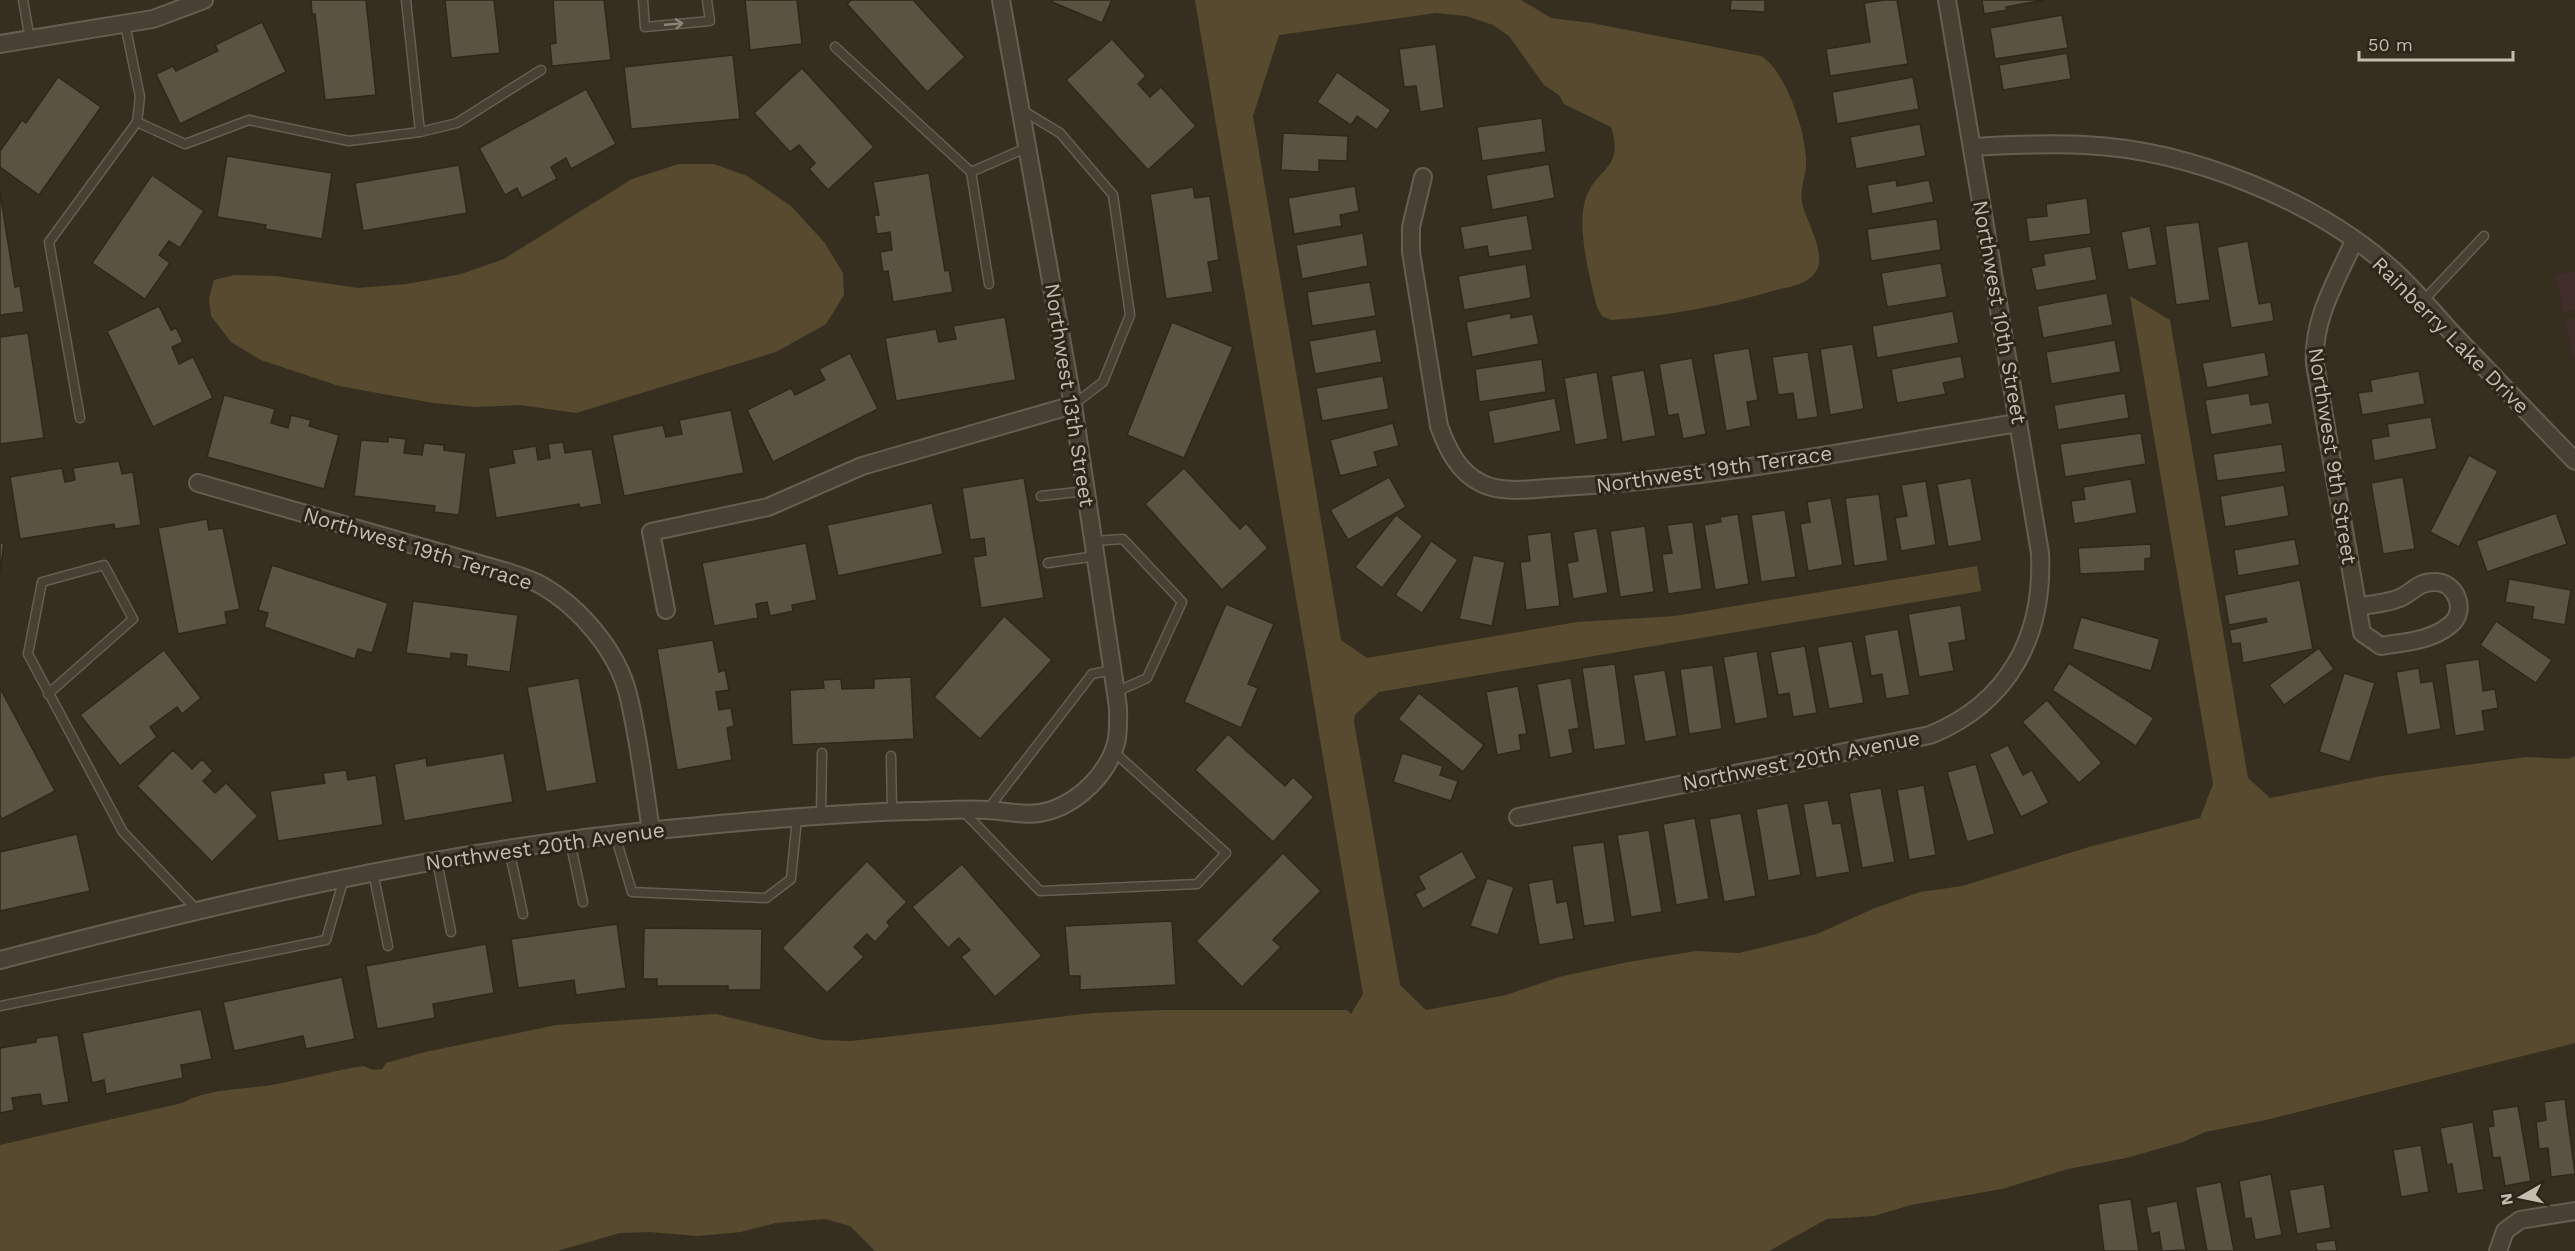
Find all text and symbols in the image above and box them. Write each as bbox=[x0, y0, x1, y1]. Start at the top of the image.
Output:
one-way arrow bbox=[664, 18, 684, 29]
scale bar bbox=[2359, 24, 2514, 62]
text: 50 m bbox=[2368, 34, 2413, 55]
street label: Northwest 10th Street bbox=[1968, 198, 2032, 426]
street label: Rainberry Lake Drive bbox=[2367, 251, 2535, 419]
street label: Northwest 13th Street bbox=[1040, 281, 1100, 509]
street label: Northwest 9th Street bbox=[2304, 346, 2362, 566]
street label: Northwest 19th Terrace bbox=[1594, 440, 1834, 498]
street label: Northwest 19th Terrace bbox=[301, 501, 535, 595]
street label: Northwest 20th Avenue bbox=[1680, 725, 1922, 795]
street label: Northwest 20th Avenue bbox=[424, 817, 666, 875]
north arrow bbox=[2491, 1167, 2551, 1227]
text: N bbox=[2496, 1192, 2517, 1207]

